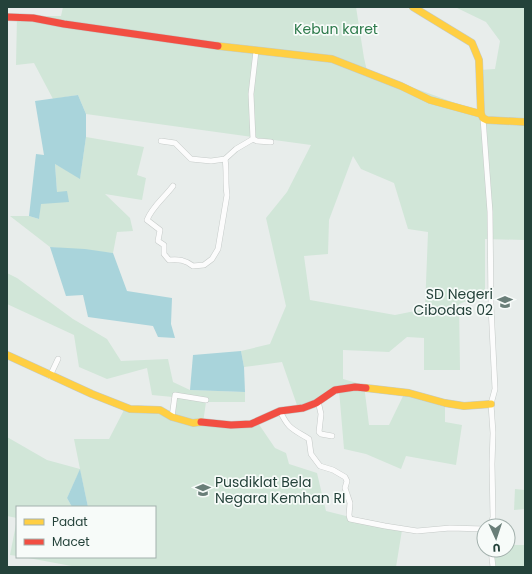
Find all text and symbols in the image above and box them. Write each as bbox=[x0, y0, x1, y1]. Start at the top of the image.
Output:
park label: Kebun karet bbox=[294, 19, 378, 39]
place label: SD Negeri Cibodas 02 bbox=[414, 284, 493, 320]
school or university icon: SD Negeri Cibodas 02 bbox=[496, 293, 514, 311]
place label: Pusdiklat Bela Negara Kemhan RI bbox=[215, 472, 345, 508]
school or university icon: Pusdiklat Bela Negara Kemhan RI bbox=[194, 481, 212, 499]
legend bbox=[16, 506, 156, 558]
text: Padat bbox=[52, 513, 88, 530]
north arrow bbox=[476, 518, 516, 558]
text: Macet bbox=[52, 533, 90, 550]
text: U bbox=[492, 540, 501, 556]

